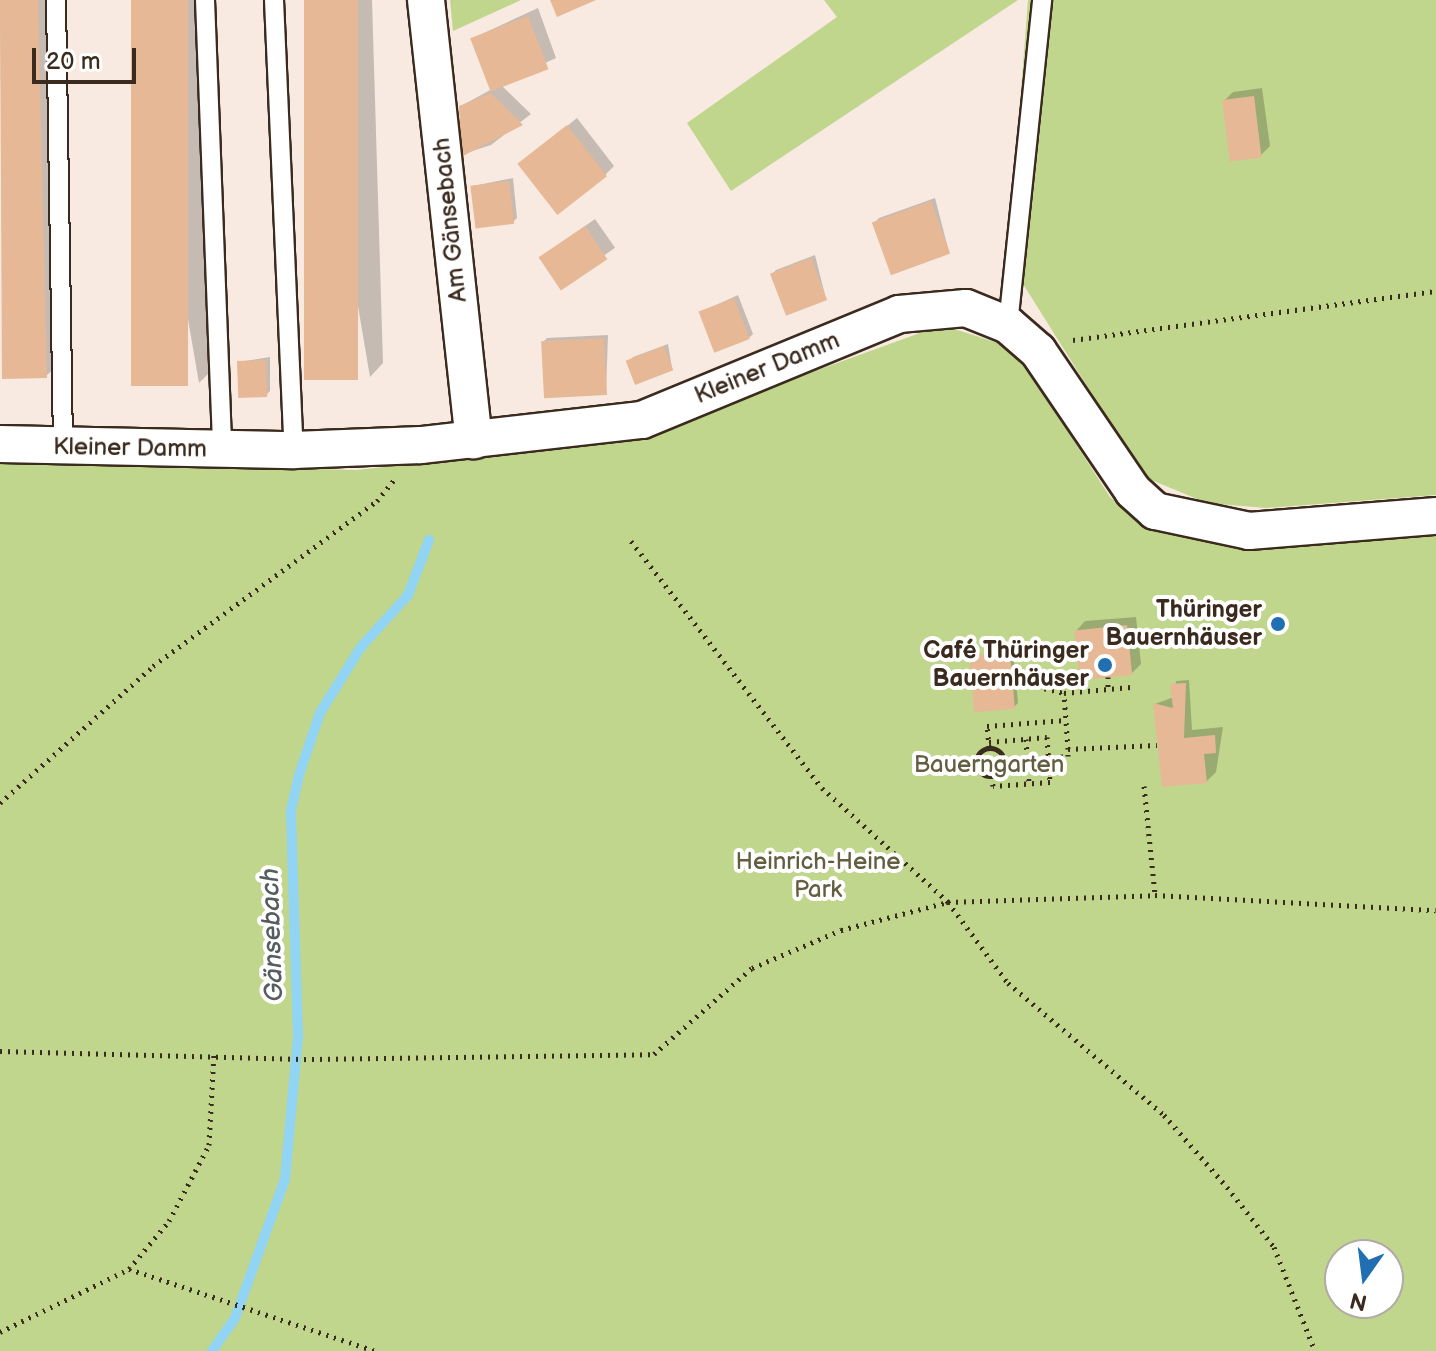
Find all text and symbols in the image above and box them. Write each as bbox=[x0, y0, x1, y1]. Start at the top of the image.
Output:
scale bar bbox=[36, 32, 140, 82]
text: 20 m bbox=[46, 47, 101, 76]
street label: Am Gänsebach bbox=[427, 136, 473, 304]
street label: Kleiner Damm bbox=[690, 326, 844, 410]
street label: Kleiner Damm bbox=[53, 432, 207, 464]
place label: Thüringer Bauernhäuser bbox=[1106, 596, 1262, 652]
marker: Thüringer Bauernhäuser bbox=[1269, 615, 1287, 633]
place label: Café Thüringer Bauernhäuser bbox=[923, 637, 1089, 693]
marker: Café Thüringer Bauernhäuser bbox=[1096, 656, 1114, 674]
park label: Bauerngarten bbox=[914, 751, 1064, 779]
park label: Heinrich-Heine Park bbox=[735, 848, 901, 904]
water label: Gänsebach bbox=[255, 868, 291, 1002]
north arrow bbox=[1324, 1239, 1404, 1319]
text: N bbox=[1347, 1286, 1370, 1316]

